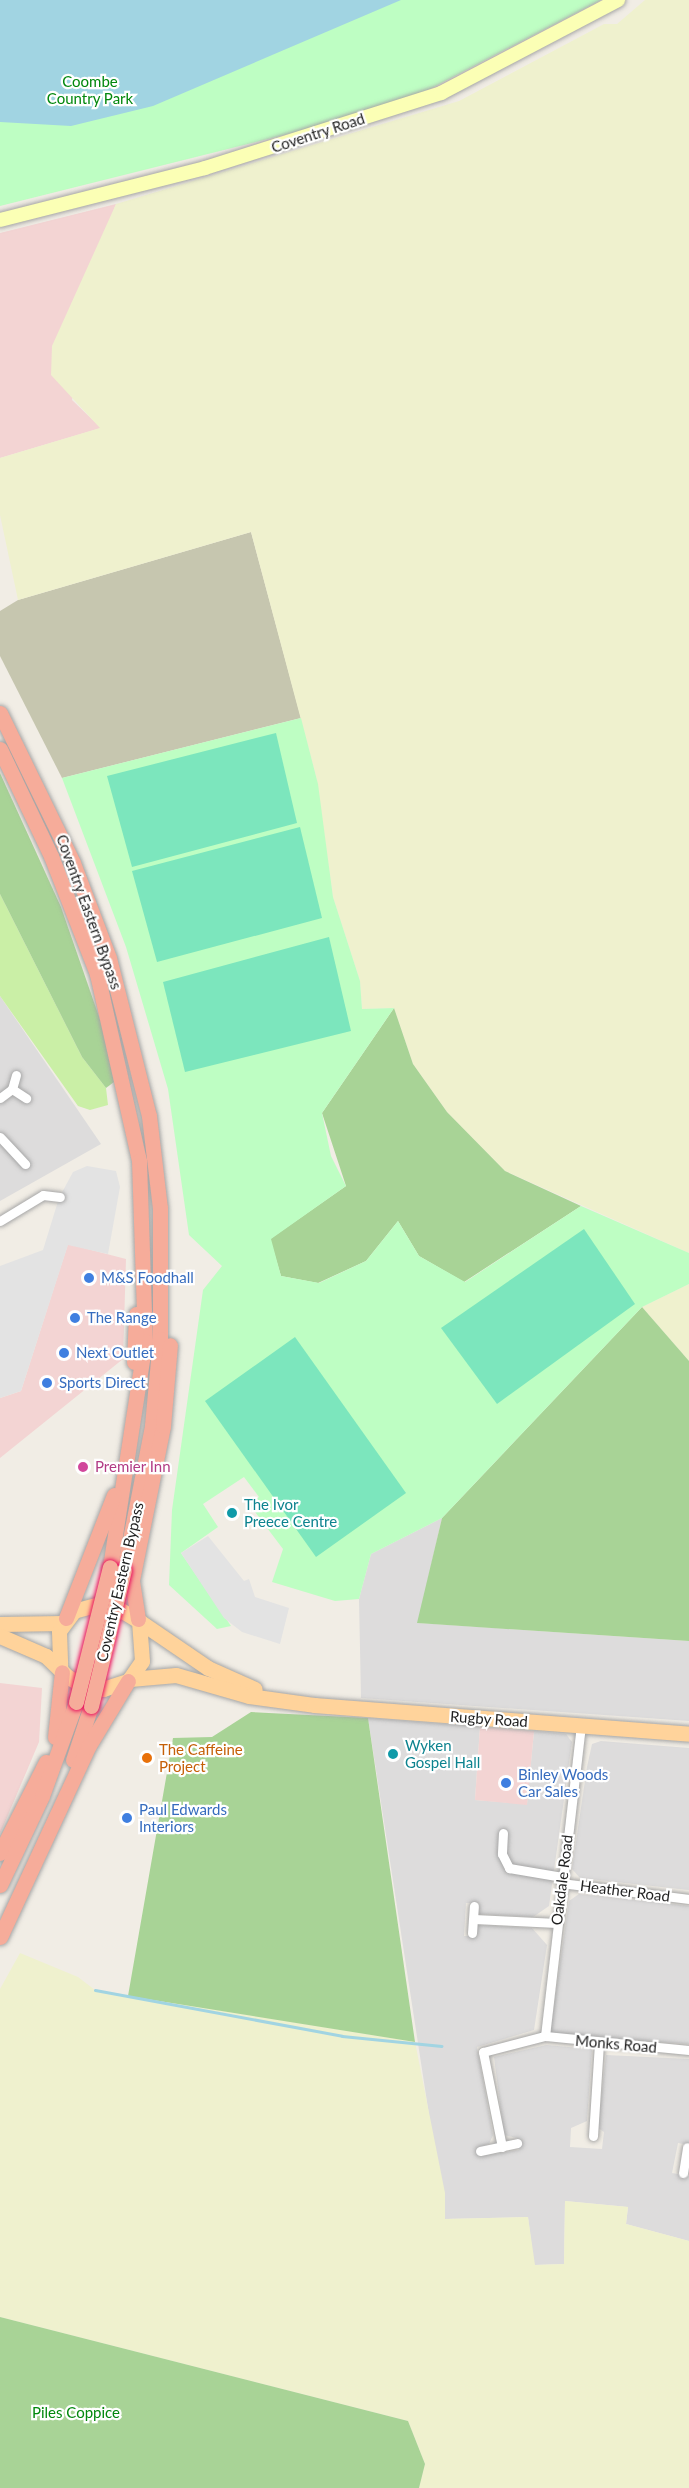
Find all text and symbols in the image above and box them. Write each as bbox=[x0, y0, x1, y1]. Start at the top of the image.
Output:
park label: Coombe Country Park bbox=[47, 72, 133, 107]
street label: Coventry Road bbox=[269, 109, 367, 157]
street label: Coventry Eastern Bypass bbox=[53, 832, 125, 992]
place label: M&S Foodhall bbox=[101, 1269, 194, 1287]
marker: M&S Foodhall bbox=[82, 1271, 96, 1285]
place label: The Range bbox=[87, 1309, 157, 1327]
marker: The Range bbox=[68, 1311, 82, 1325]
place label: Next Outlet bbox=[76, 1344, 154, 1362]
marker: Next Outlet bbox=[57, 1346, 71, 1360]
place label: Sports Direct bbox=[59, 1374, 146, 1392]
marker: Sports Direct bbox=[40, 1376, 54, 1390]
place label: Premier Inn bbox=[95, 1458, 171, 1476]
marker: Premier Inn bbox=[76, 1460, 90, 1474]
place label: The Ivor Preece Centre bbox=[244, 1495, 337, 1530]
street label: Coventry Eastern Bypass bbox=[93, 1500, 147, 1664]
marker: The Ivor Preece Centre bbox=[225, 1506, 239, 1520]
street label: Rugby Road bbox=[449, 1707, 529, 1731]
place label: Wyken Gospel Hall bbox=[405, 1736, 480, 1771]
place label: The Caffeine Project bbox=[159, 1740, 243, 1775]
marker: Wyken Gospel Hall bbox=[386, 1747, 400, 1761]
marker: The Caffeine Project bbox=[140, 1751, 154, 1765]
place label: Binley Woods Car Sales bbox=[518, 1765, 609, 1800]
marker: Binley Woods Car Sales bbox=[499, 1776, 513, 1790]
place label: Paul Edwards Interiors bbox=[139, 1800, 227, 1835]
marker: Paul Edwards Interiors bbox=[120, 1811, 134, 1825]
street label: Oakdale Road bbox=[548, 1834, 576, 1926]
street label: Heather Road bbox=[579, 1877, 671, 1905]
street label: Monks Road bbox=[574, 2031, 658, 2057]
park label: Piles Coppice bbox=[32, 2404, 120, 2422]

